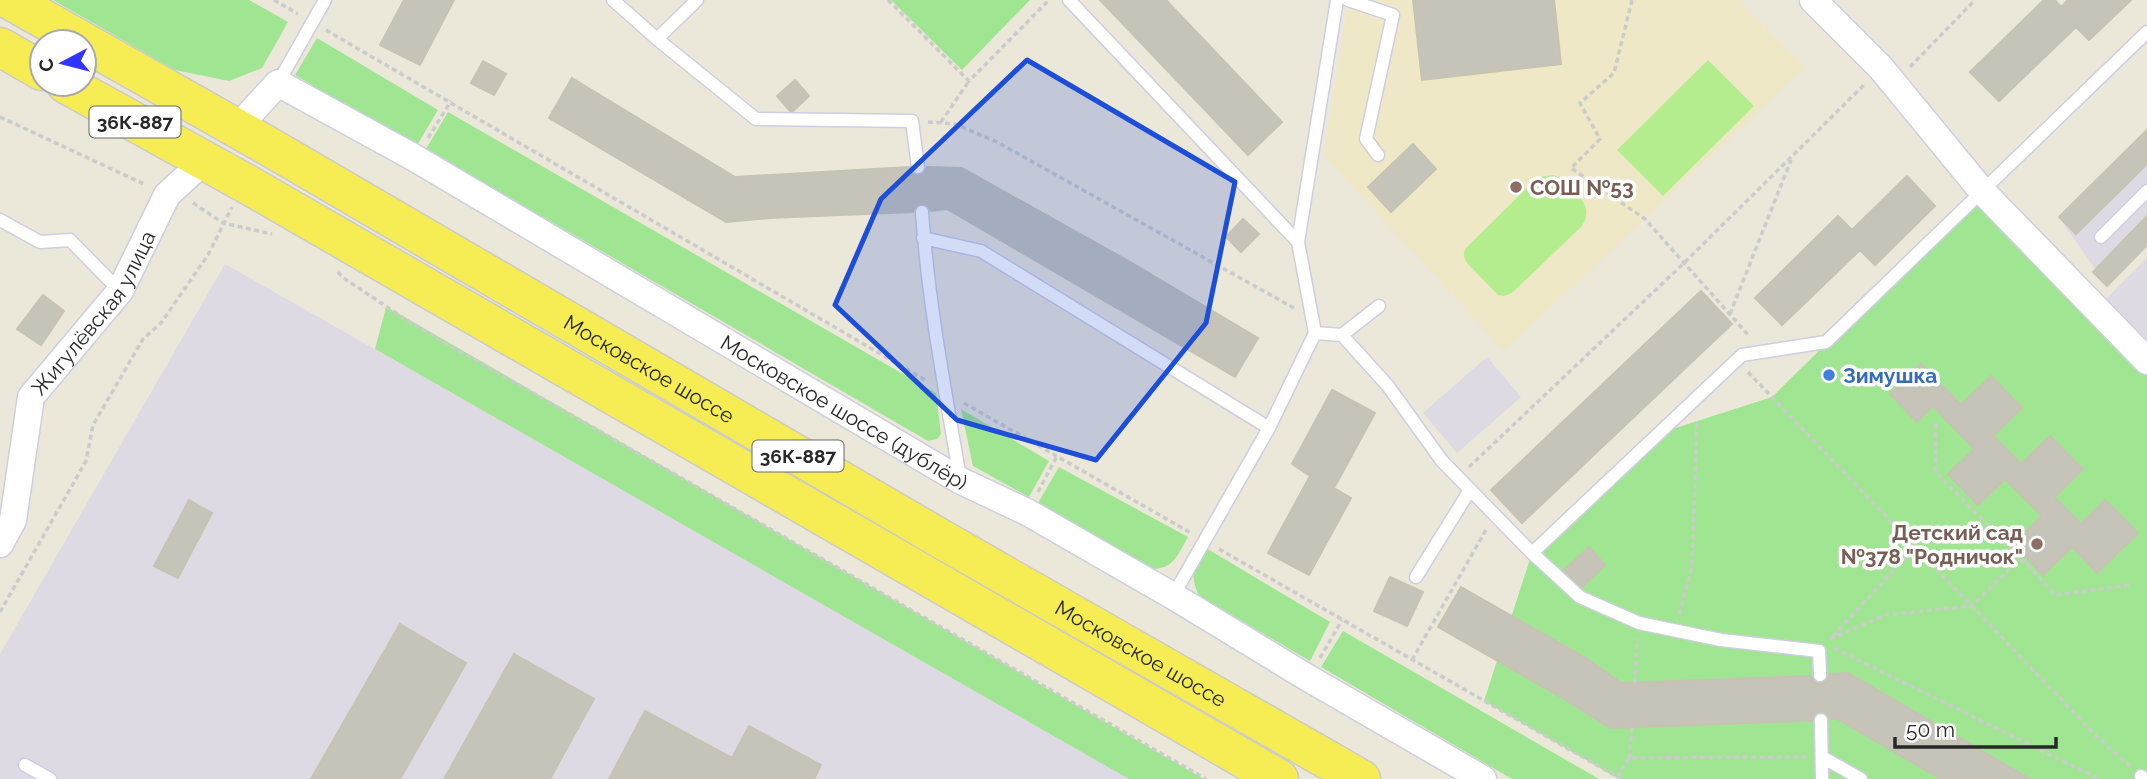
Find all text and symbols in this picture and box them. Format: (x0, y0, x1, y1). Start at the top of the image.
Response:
north arrow (28, 28, 98, 98)
text: С (34, 57, 58, 73)
road number: 36К-887 (90, 106, 180, 138)
place label: СОШ №53 (1530, 175, 1634, 200)
marker: СОШ №53 (1508, 179, 1524, 195)
street label: Жигулёвская улица (26, 226, 160, 400)
street label: Московское шоссе (560, 309, 739, 428)
street label: Московское шоссе (дублёр) (716, 329, 972, 495)
place label: Зимушка (1843, 363, 1937, 388)
marker: Зимушка (1821, 367, 1837, 383)
road number: 36К-887 (752, 440, 844, 471)
place label: Детский сад №378 "Родничок" (1841, 520, 2023, 569)
marker: Детский сад №378 "Родничок" (2029, 536, 2045, 552)
street label: Московское шоссе (1051, 594, 1231, 712)
scale bar (1895, 706, 2056, 750)
text: 50 m (1906, 717, 1955, 742)

